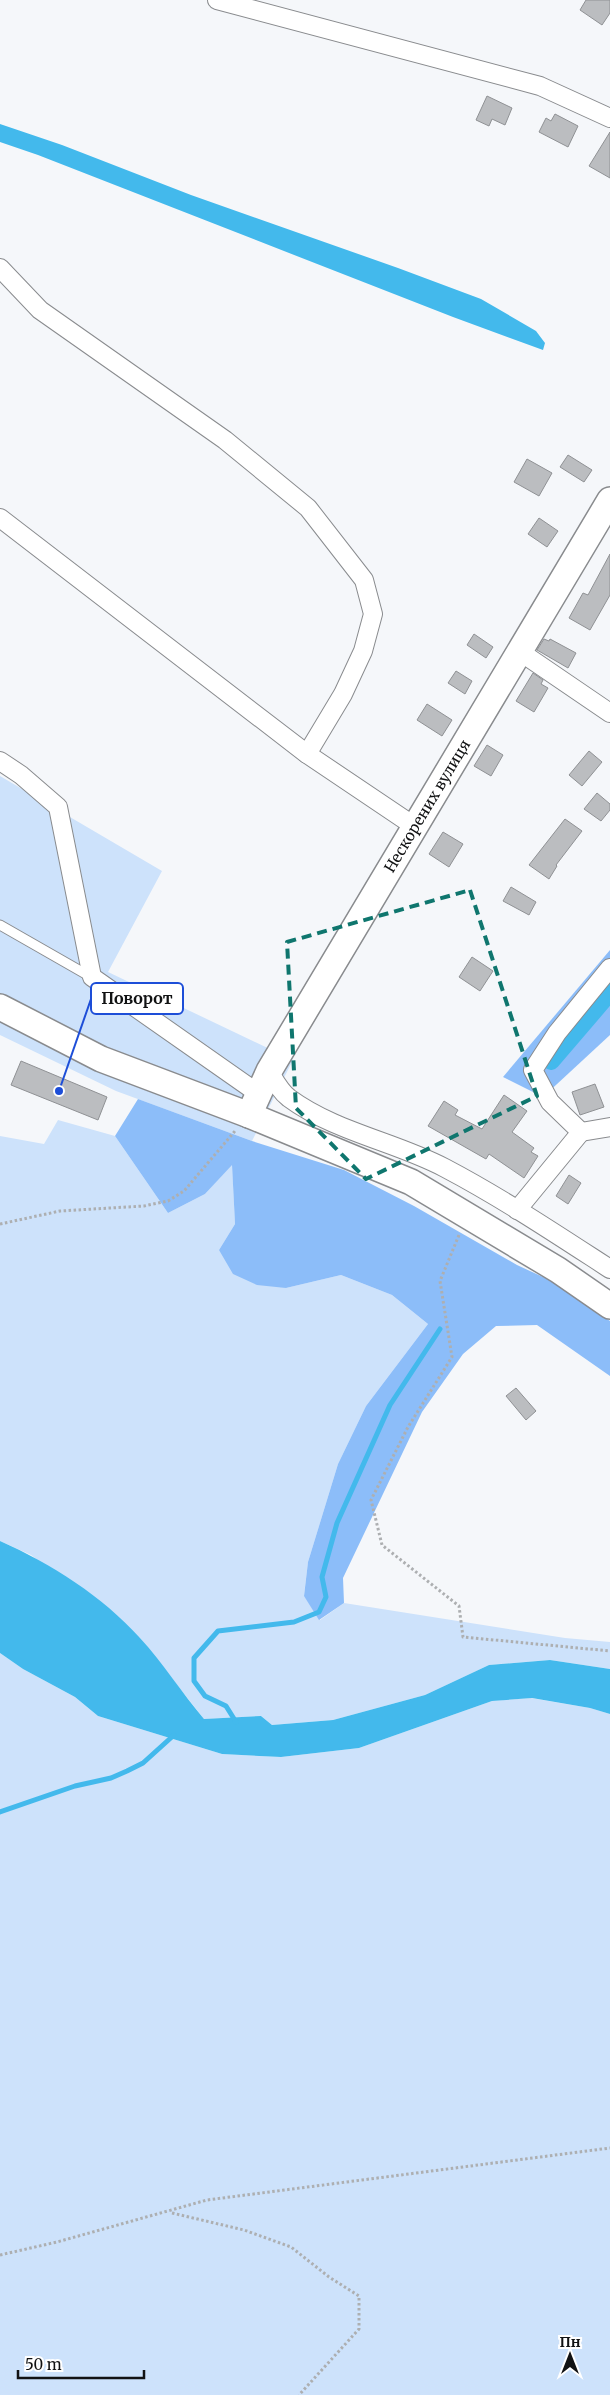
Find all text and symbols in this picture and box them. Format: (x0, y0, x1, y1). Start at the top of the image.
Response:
street label: Нескорених вулиця (380, 736, 474, 876)
callout: Поворот (91, 983, 183, 1014)
text: Поворот (101, 988, 173, 1008)
north arrow (545, 2330, 595, 2380)
text: Пн (559, 2333, 581, 2351)
scale bar (18, 2348, 144, 2380)
text: 50 m (25, 2355, 62, 2374)

